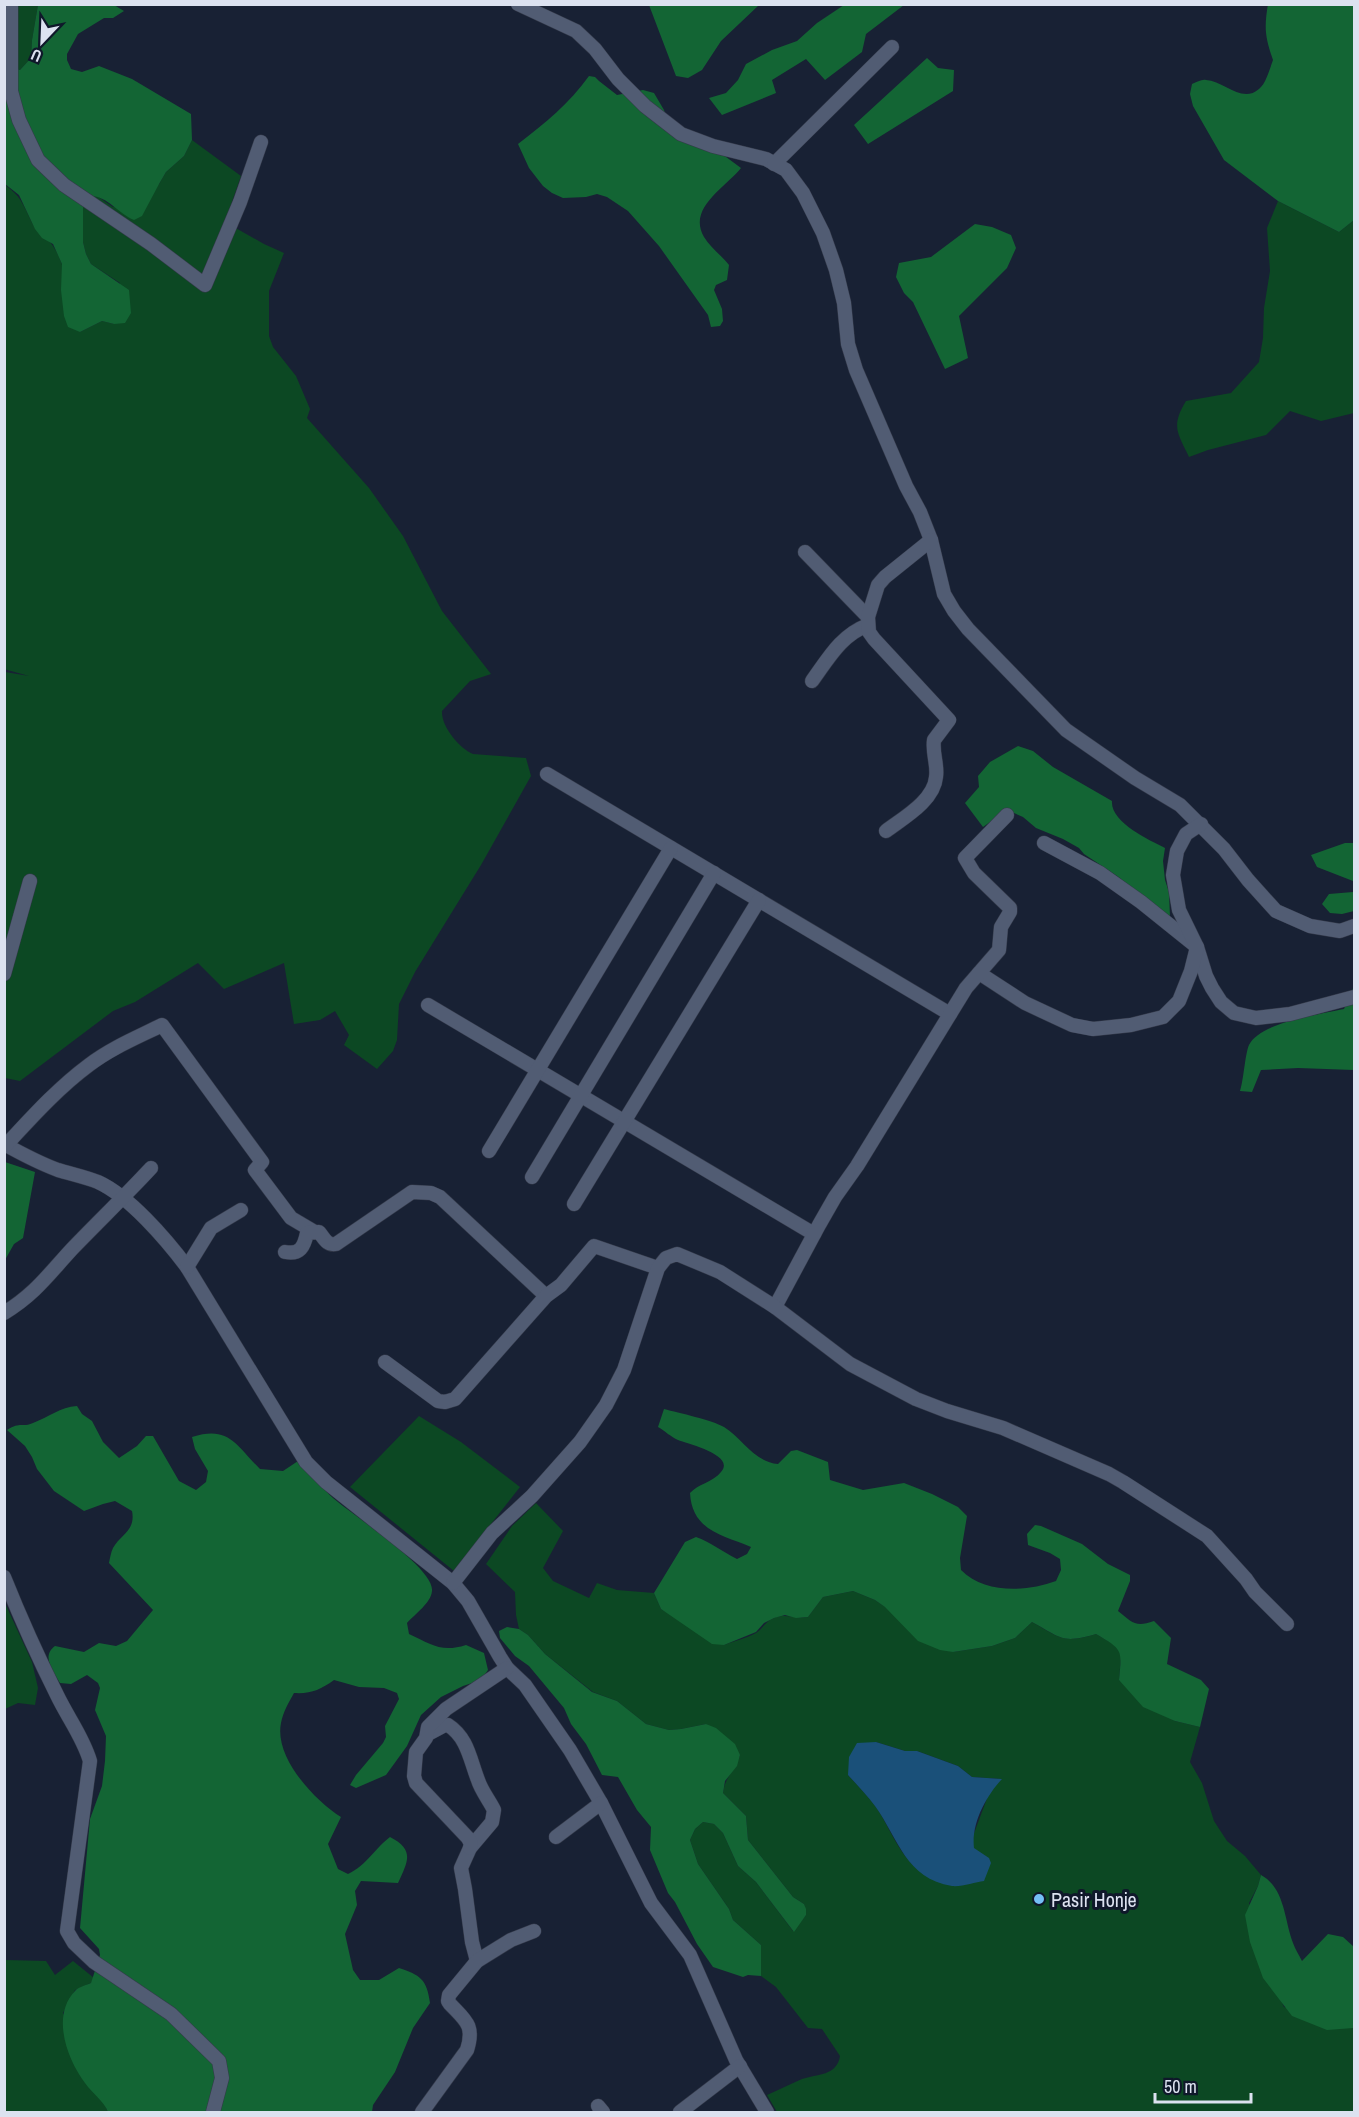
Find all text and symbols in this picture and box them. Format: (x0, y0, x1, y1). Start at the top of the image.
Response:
north arrow (12, 12, 72, 72)
text: U (27, 44, 45, 68)
place label: Pasir Honje (1051, 1886, 1137, 1913)
marker: Pasir Honje (1032, 1892, 1046, 1906)
scale bar (1155, 2066, 1251, 2104)
text: 50 m (1164, 2074, 1197, 2099)

